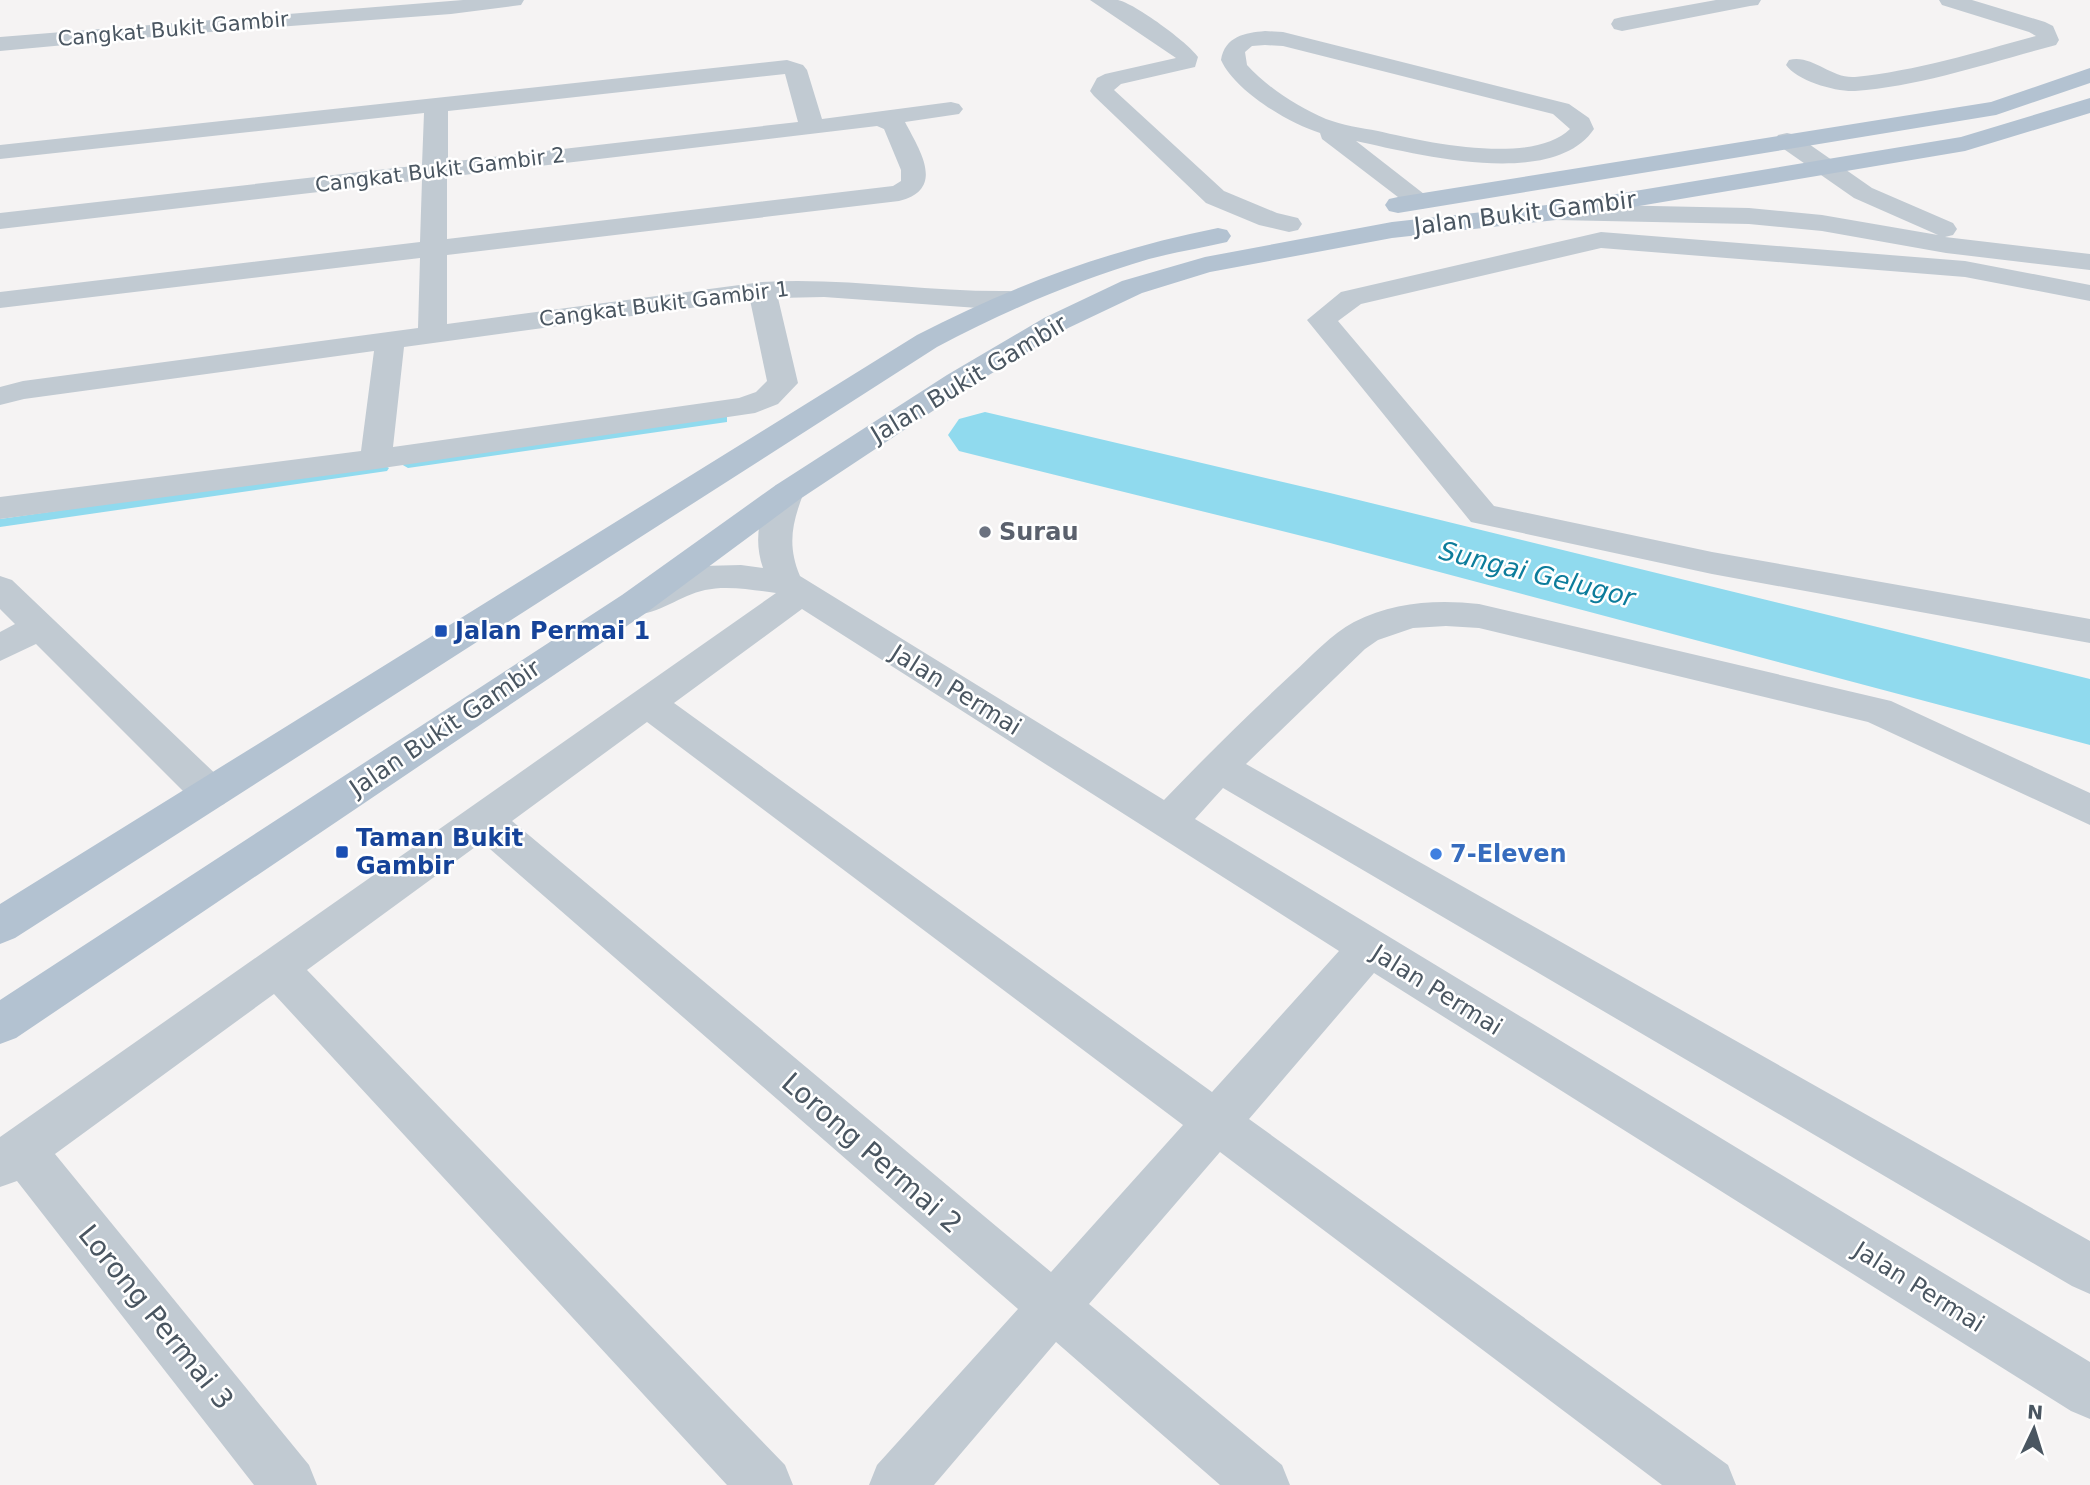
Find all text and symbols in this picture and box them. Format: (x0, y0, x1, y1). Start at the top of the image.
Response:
street label: Cangkat Bukit Gambir (57, 7, 290, 51)
street label: Cangkat Bukit Gambir 2 (314, 143, 566, 197)
street label: Jalan Bukit Gambir (1410, 185, 1638, 241)
street label: Cangkat Bukit Gambir 1 (538, 277, 790, 331)
street label: Jalan Bukit Gambir (864, 309, 1072, 450)
place label: Surau (999, 518, 1079, 546)
marker: Surau (977, 524, 993, 540)
water label: Sungai Gelugor (1436, 535, 1640, 613)
place label: Jalan Permai 1 (453, 617, 650, 645)
marker: Jalan Permai 1 (433, 623, 449, 639)
street label: Jalan Permai (884, 638, 1026, 741)
street label: Jalan Bukit Gambir (343, 654, 546, 803)
place label: Taman Bukit Gambir (356, 824, 523, 880)
place label: 7-Eleven (1450, 840, 1567, 868)
marker: Taman Bukit Gambir (334, 844, 350, 860)
marker: 7-Eleven (1428, 846, 1444, 862)
street label: Jalan Permai (1365, 938, 1507, 1041)
street label: Lorong Permai 2 (775, 1066, 969, 1240)
street label: Lorong Permai 3 (72, 1218, 240, 1416)
street label: Jalan Permai (1847, 1235, 1989, 1338)
north arrow (1999, 1394, 2069, 1464)
text: N (2026, 1401, 2044, 1424)

